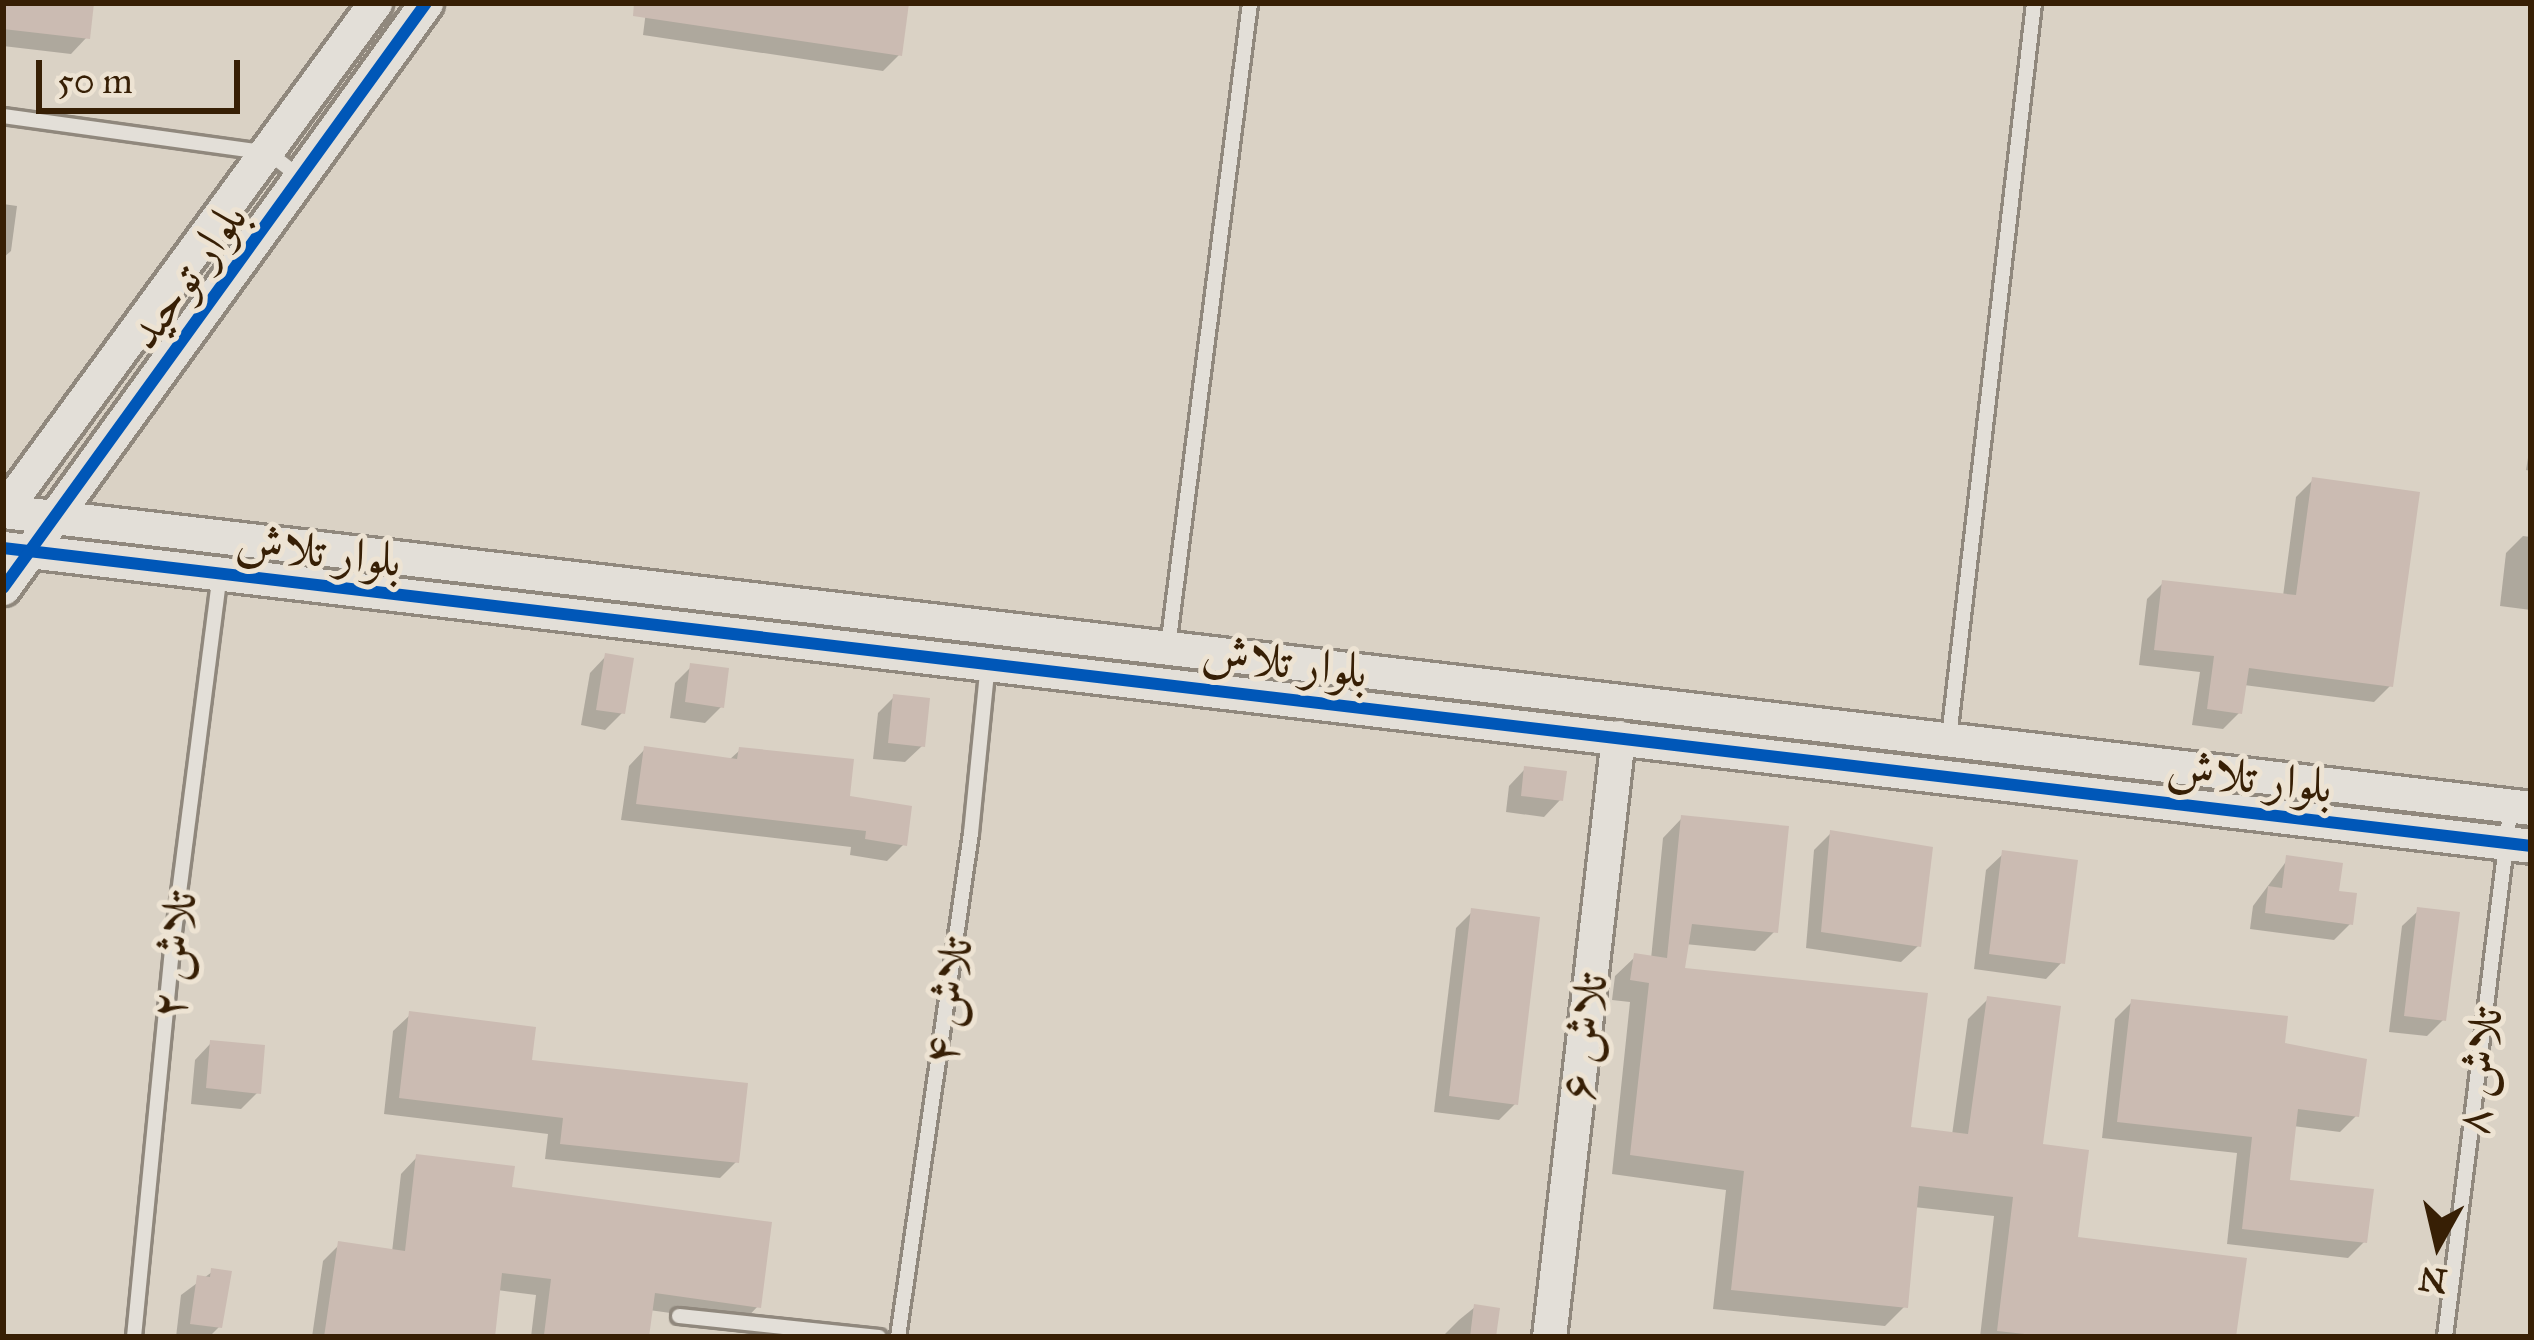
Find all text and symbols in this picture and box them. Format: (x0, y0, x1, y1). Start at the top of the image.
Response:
scale bar (42, 36, 246, 110)
text: 50 m (57, 59, 133, 103)
street label: بلوار توحید (113, 190, 259, 360)
street label: بلوار تلاش (233, 511, 405, 589)
street label: بلوار تلاش (1199, 622, 1371, 700)
street label: بلوار تلاش (2164, 737, 2336, 815)
street label: تلاش ۲ (138, 888, 208, 1022)
street label: تلاش ۴ (910, 933, 984, 1069)
street label: تلاش ۶ (1547, 970, 1619, 1104)
street label: تلاش ۸ (2442, 1004, 2514, 1138)
north arrow (2378, 1184, 2498, 1304)
text: N (2416, 1258, 2450, 1301)

